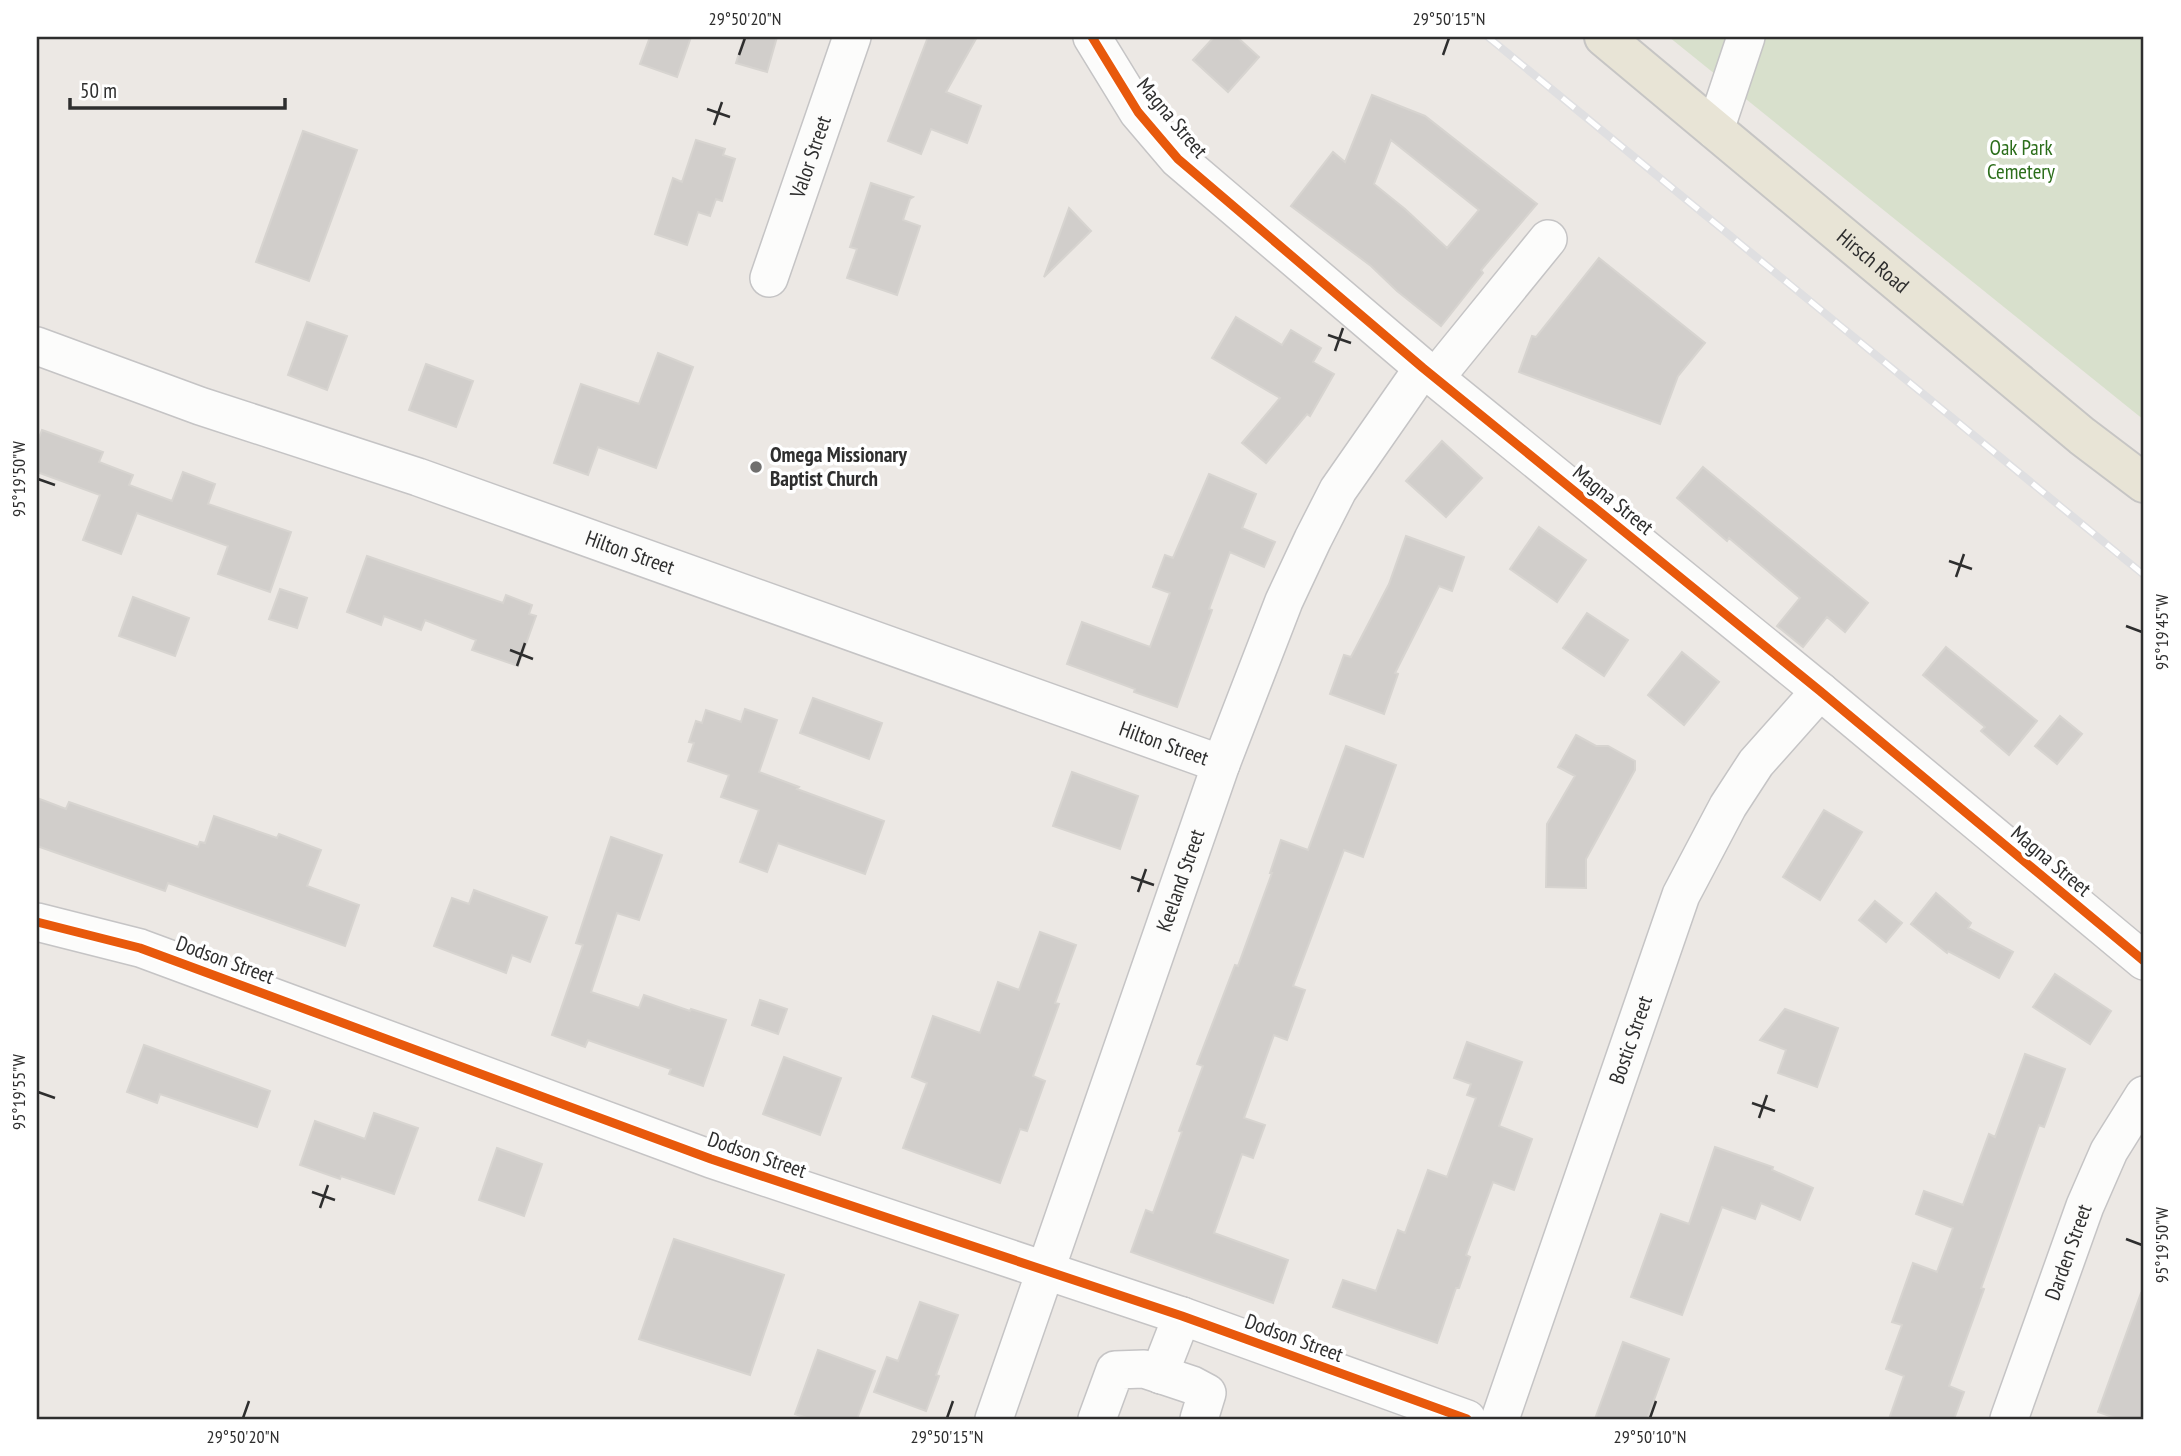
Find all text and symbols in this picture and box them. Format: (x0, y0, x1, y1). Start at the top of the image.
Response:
text: 29°50'20"N (709, 7, 781, 30)
text: 29°50'15"N (1413, 7, 1485, 30)
scale bar (70, 66, 285, 110)
street label: Magna Street (1131, 72, 1214, 163)
text: 50 m (80, 77, 117, 104)
street label: Valor Street (783, 112, 837, 202)
park label: Oak Park Cemetery (1987, 134, 2055, 185)
street label: Hirsch Road (1831, 223, 1915, 299)
text: 95°19'50"W (7, 441, 30, 517)
place label: Omega Missionary Baptist Church (770, 441, 907, 492)
marker: Omega Missionary Baptist Church (748, 459, 764, 475)
street label: Magna Street (1567, 459, 1659, 541)
street label: Hilton Street (582, 524, 678, 581)
text: 95°19'45"W (2150, 594, 2173, 670)
street label: Hilton Street (1116, 715, 1212, 771)
street label: Magna Street (2006, 819, 2097, 902)
street label: Keeland Street (1150, 825, 1210, 935)
street label: Dodson Street (172, 929, 278, 990)
street label: Bostic Street (1603, 992, 1658, 1087)
text: 95°19'55"W (7, 1054, 30, 1130)
street label: Dodson Street (704, 1125, 810, 1184)
street label: Darden Street (2038, 1200, 2098, 1304)
text: 95°19'50"W (2150, 1207, 2173, 1283)
street label: Dodson Street (1241, 1307, 1347, 1368)
text: 29°50'20"N (207, 1425, 279, 1448)
text: 29°50'15"N (911, 1425, 983, 1448)
text: 29°50'10"N (1614, 1425, 1686, 1448)

